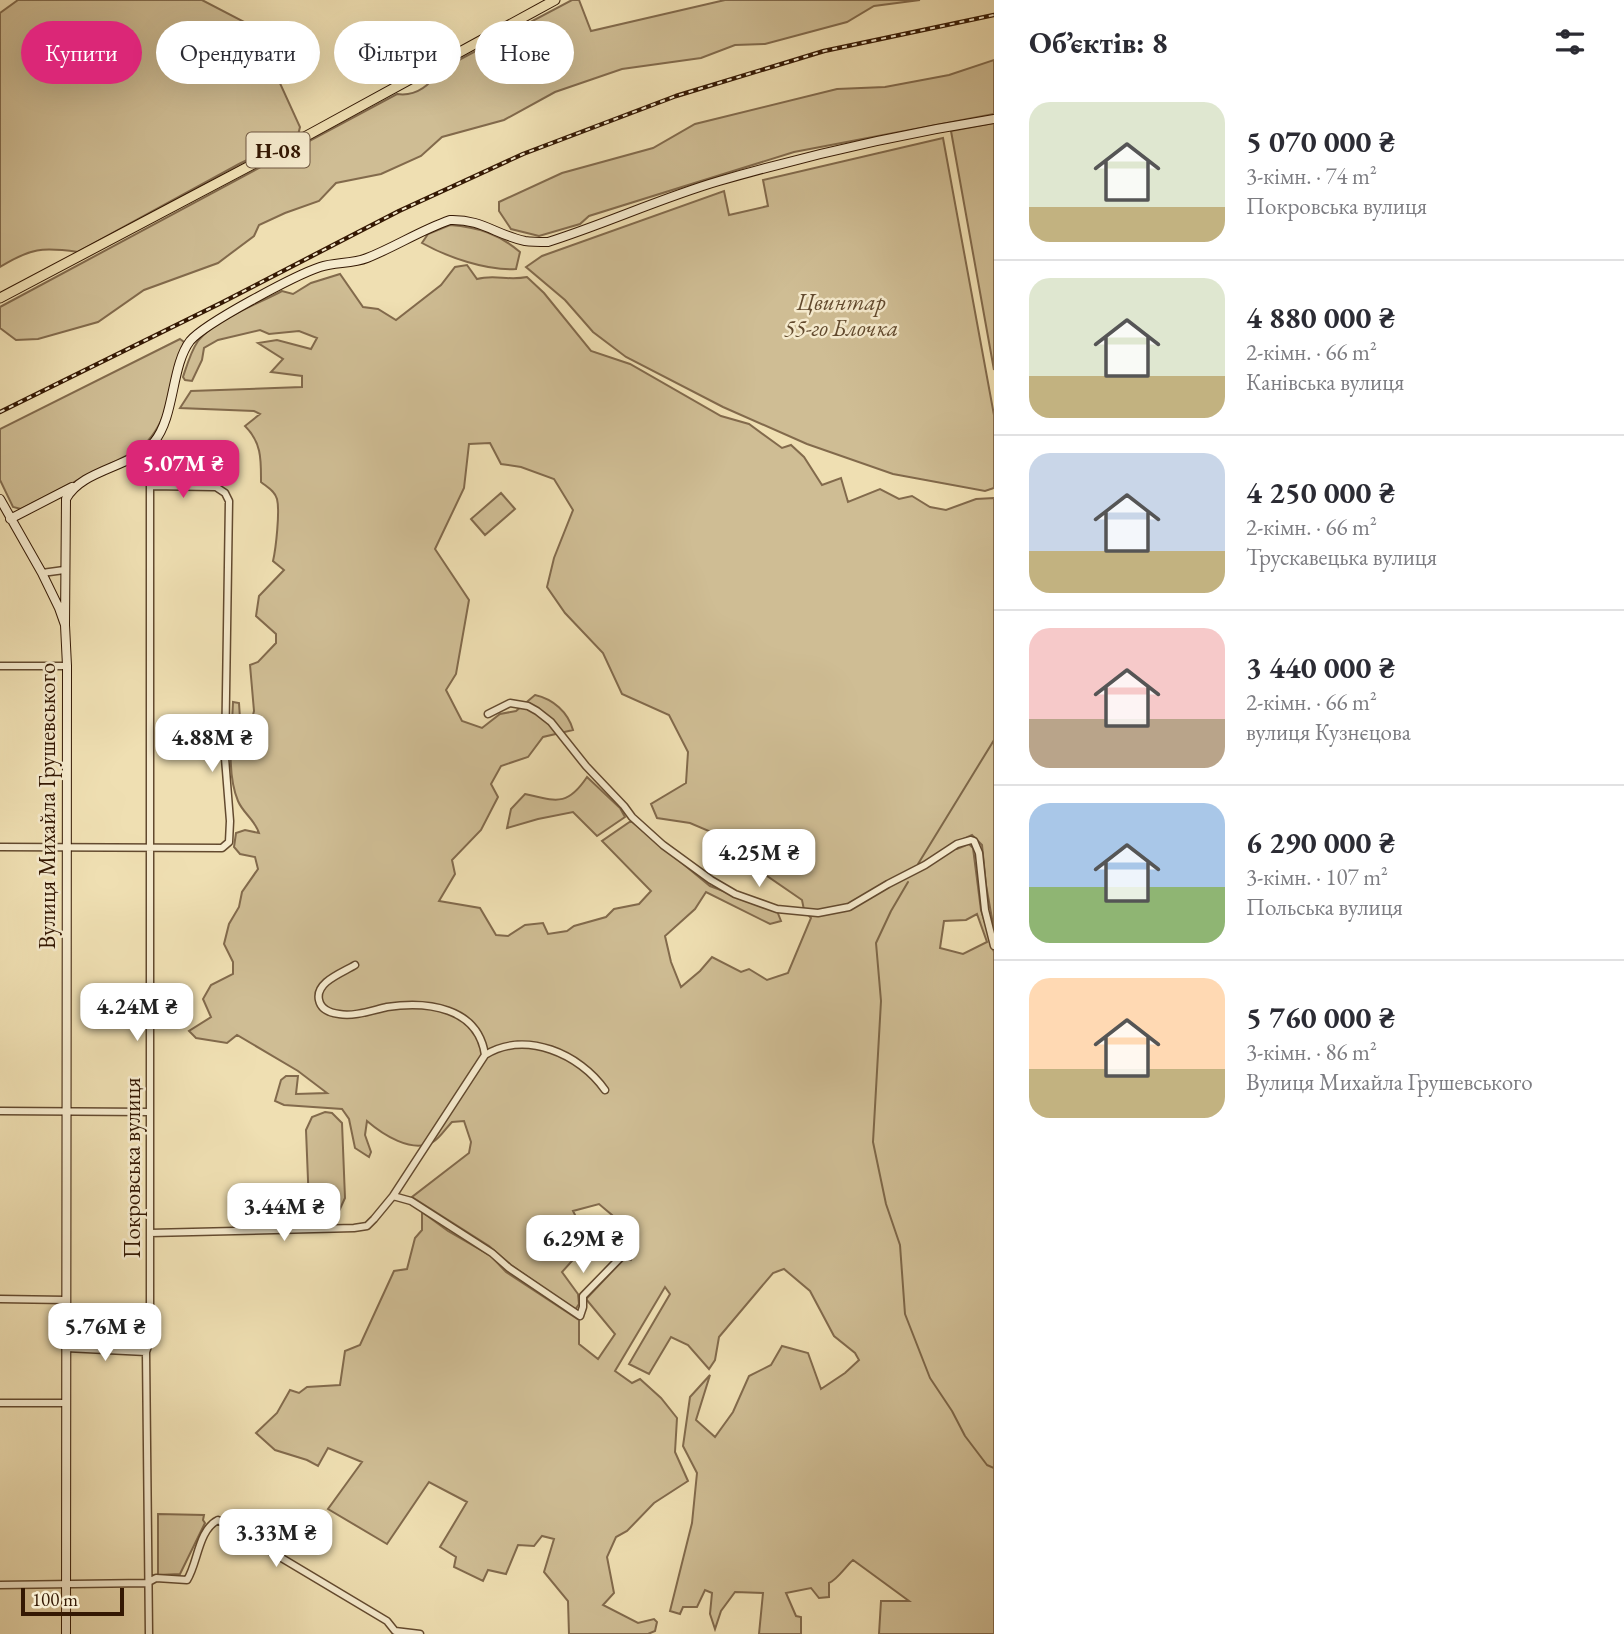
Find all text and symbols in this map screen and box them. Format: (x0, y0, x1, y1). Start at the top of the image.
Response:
chip: Купити (21, 21, 142, 84)
chip: Орендувати (156, 21, 320, 84)
chip: Фільтри (334, 21, 461, 84)
chip: Нове (475, 21, 574, 84)
text: Об’єктів: 8 (1029, 23, 1168, 62)
icon: filters (1551, 23, 1589, 61)
text: 5 070 000 ₴ (1246, 122, 1395, 161)
icon: home (1085, 130, 1169, 214)
road number: Н-08 (246, 132, 310, 168)
text: 3-кімн. · 74 m² (1246, 161, 1377, 191)
text: Покровська вулиця (1246, 191, 1427, 221)
park label: Цвинтар 55-го Блочка (784, 287, 898, 343)
text: 4 880 000 ₴ (1246, 298, 1395, 337)
icon: home (1085, 306, 1169, 390)
text: 2-кімн. · 66 m² (1246, 337, 1377, 367)
text: Канівська вулиця (1246, 367, 1404, 397)
pin: 5.07M ₴ (118, 440, 248, 500)
text: 5.07M ₴ (142, 448, 224, 478)
text: 4 250 000 ₴ (1246, 473, 1395, 512)
icon: home (1085, 481, 1169, 565)
text: 2-кімн. · 66 m² (1246, 512, 1377, 542)
text: Трускавецька вулиця (1246, 542, 1437, 572)
text: 3 440 000 ₴ (1246, 648, 1395, 687)
icon: home (1085, 656, 1169, 740)
street label: Вулиця Михайла Грушевського (32, 663, 62, 949)
text: 2-кімн. · 66 m² (1246, 687, 1377, 717)
pin: 4.88M ₴ (147, 714, 277, 774)
text: вулиця Кузнєцова (1246, 717, 1411, 747)
text: 4.88M ₴ (171, 722, 253, 752)
text: 6 290 000 ₴ (1246, 823, 1395, 862)
pin: 4.25M ₴ (694, 830, 824, 889)
icon: home (1085, 831, 1169, 915)
text: 4.25M ₴ (718, 837, 800, 867)
text: 3-кімн. · 107 m² (1246, 862, 1388, 892)
text: Польська вулиця (1246, 892, 1403, 922)
pin: 4.24M ₴ (72, 984, 202, 1043)
text: 4.24M ₴ (96, 991, 178, 1021)
text: 5 760 000 ₴ (1246, 998, 1395, 1037)
icon: home (1085, 1006, 1169, 1090)
text: 3-кімн. · 86 m² (1246, 1037, 1377, 1067)
text: Вулиця Михайла Грушевського (1246, 1067, 1533, 1097)
street label: Покровська вулиця (117, 1077, 147, 1259)
pin: 3.44M ₴ (219, 1184, 349, 1243)
text: 3.44M ₴ (243, 1191, 325, 1221)
pin: 6.29M ₴ (518, 1216, 648, 1275)
text: 6.29M ₴ (542, 1223, 624, 1253)
pin: 5.76M ₴ (40, 1304, 170, 1363)
text: 5.76M ₴ (64, 1311, 146, 1341)
pin: 3.33M ₴ (211, 1510, 341, 1569)
text: 3.33M ₴ (235, 1517, 317, 1547)
scale bar (21, 1585, 124, 1617)
text: 100 m (32, 1587, 78, 1612)

